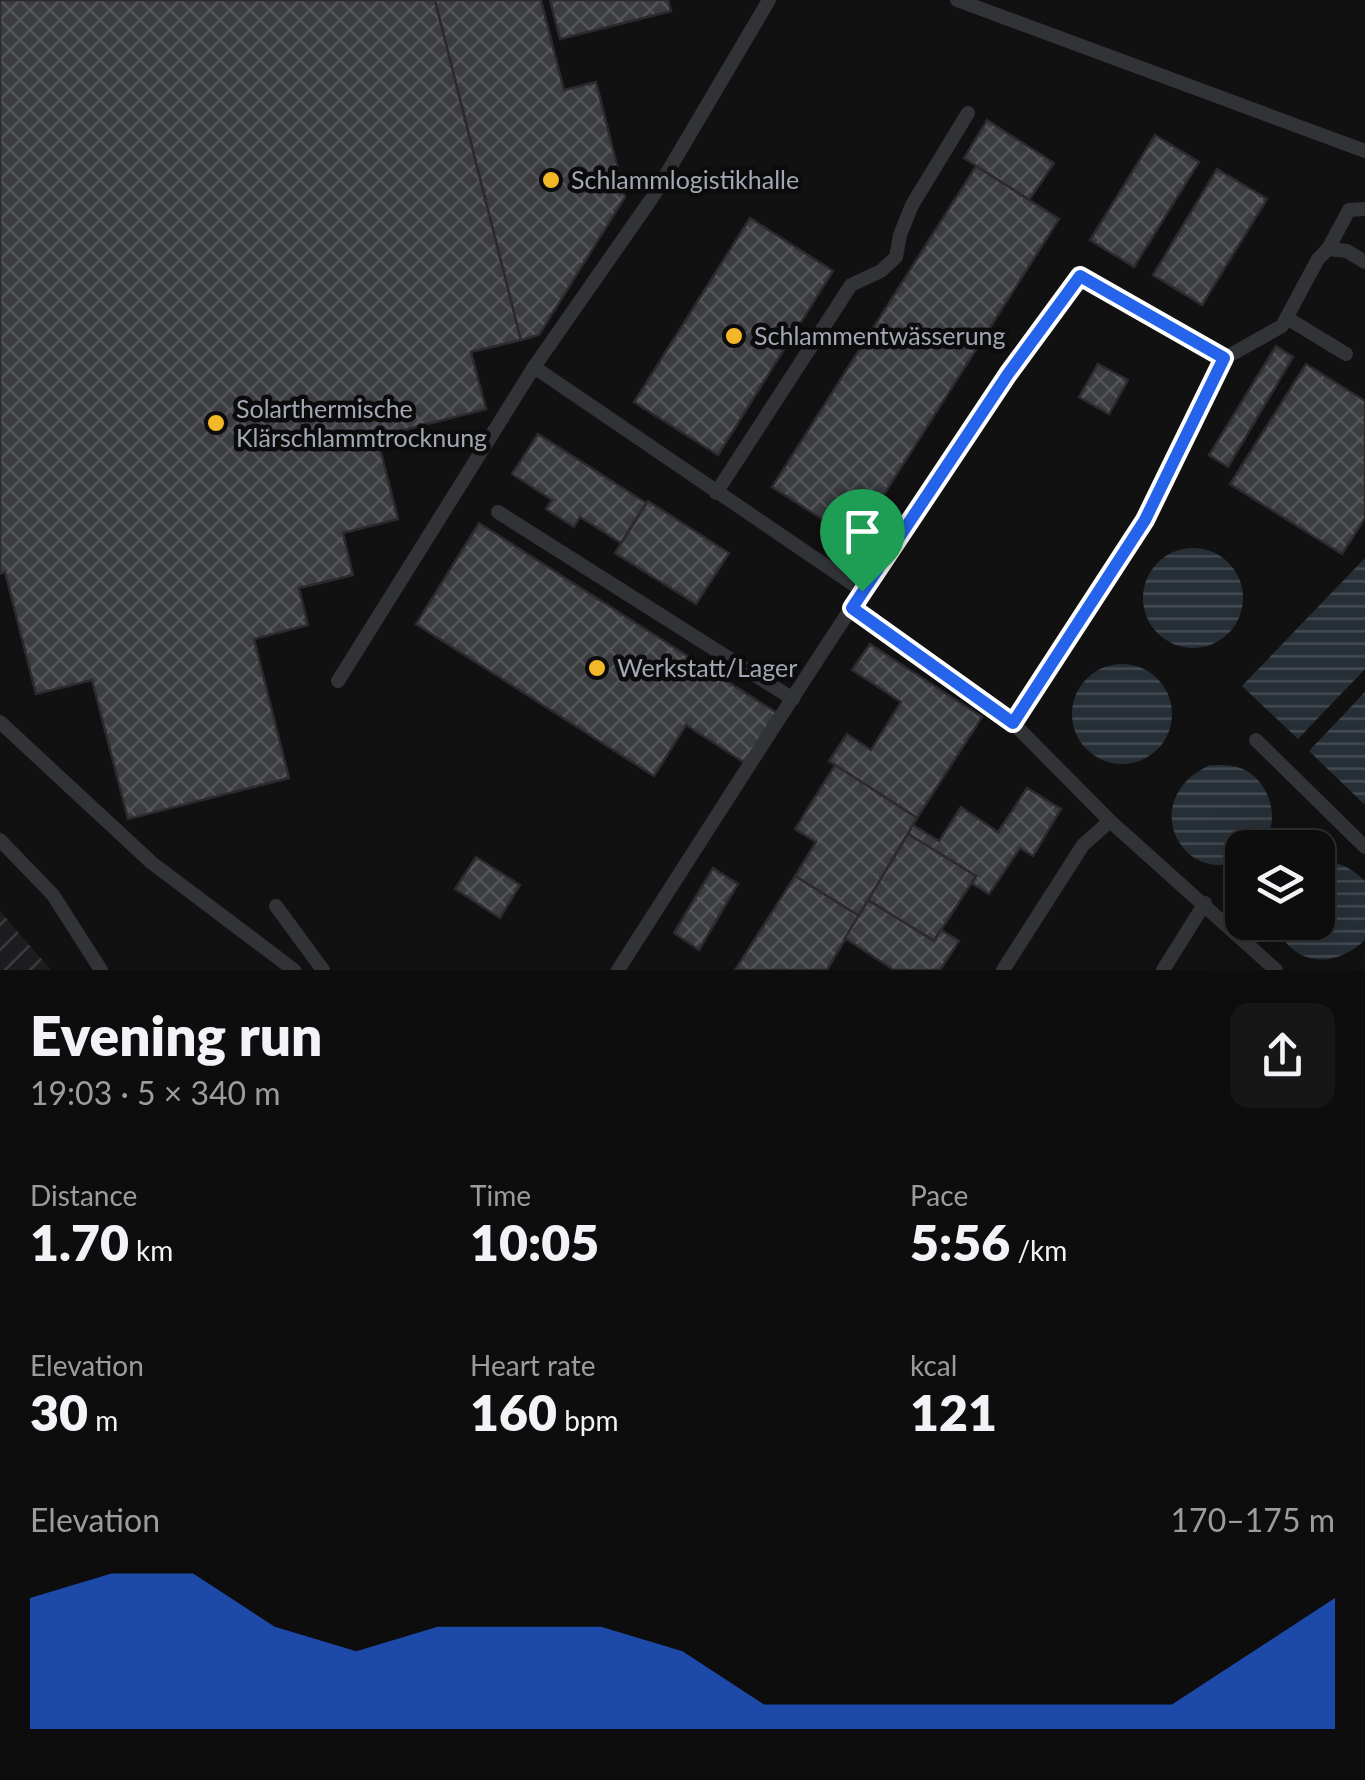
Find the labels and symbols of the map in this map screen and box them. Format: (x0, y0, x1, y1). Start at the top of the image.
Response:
place label: Schlammlogistikhalle (571, 164, 799, 194)
marker: Schlammlogistikhalle (540, 169, 562, 191)
place label: Schlammentwässerung (754, 320, 1006, 350)
marker: Schlammentwässerung (723, 325, 745, 347)
place label: Solarthermische Klärschlammtrocknung (236, 393, 487, 452)
marker: Solarthermische Klärschlammtrocknung (205, 412, 227, 434)
pin (820, 489, 905, 592)
place label: Werkstatt/Lager (617, 652, 797, 682)
marker: Werkstatt/Lager (586, 657, 608, 679)

